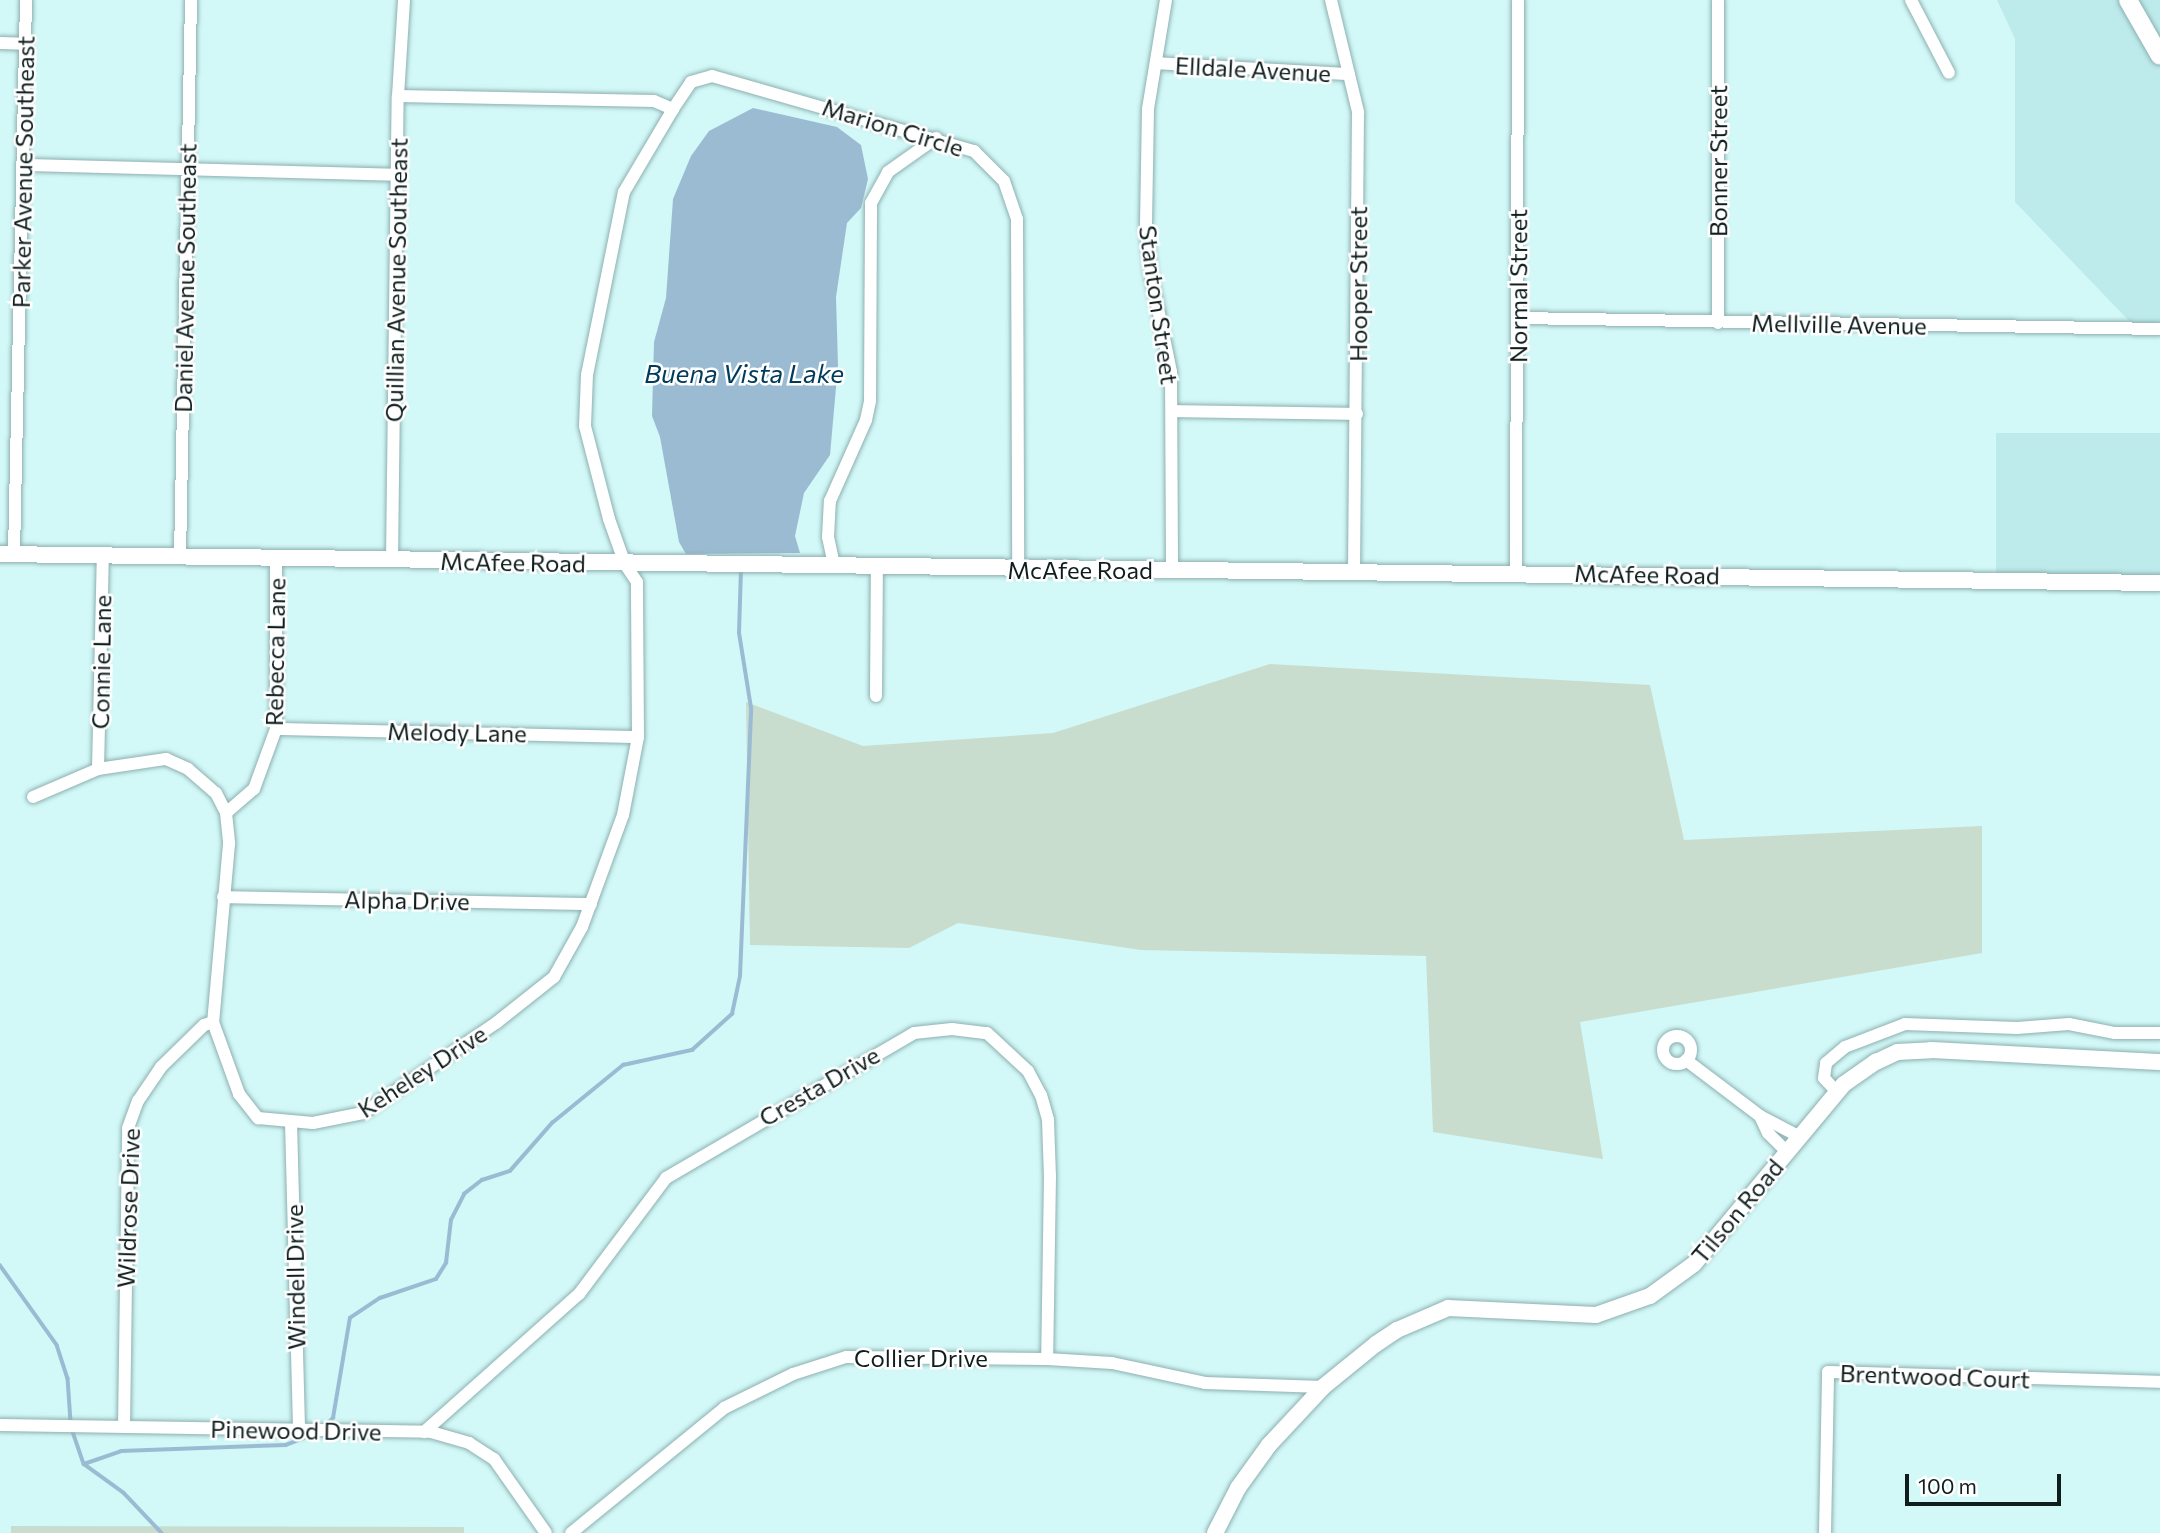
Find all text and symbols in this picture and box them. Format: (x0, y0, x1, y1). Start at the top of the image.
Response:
street label: Parker Avenue Southeast (6, 36, 40, 308)
street label: Elldale Avenue (1174, 51, 1332, 87)
street label: Bonner Street (1704, 85, 1732, 237)
street label: Marion Circle (819, 92, 967, 162)
street label: Quillian Avenue Southeast (379, 138, 413, 422)
street label: Daniel Avenue Southeast (168, 143, 202, 413)
street label: Hooper Street (1344, 206, 1372, 362)
street label: Normal Street (1504, 209, 1532, 363)
street label: Stanton Street (1134, 224, 1184, 386)
street label: Mellville Avenue (1751, 308, 1927, 340)
water label: Buena Vista Lake (644, 357, 844, 389)
street label: McAfee Road (440, 546, 586, 578)
street label: McAfee Road (1007, 556, 1153, 584)
street label: McAfee Road (1574, 558, 1720, 590)
street label: Rebecca Lane (259, 578, 291, 726)
street label: Connie Lane (85, 595, 117, 729)
street label: Melody Lane (387, 716, 527, 748)
street label: Alpha Drive (344, 885, 470, 915)
street label: Keheley Drive (352, 1019, 492, 1123)
street label: Cresta Drive (754, 1040, 884, 1132)
street label: Wildrose Drive (111, 1128, 145, 1288)
street label: Tilson Road (1685, 1153, 1789, 1269)
street label: Windell Drive (279, 1204, 311, 1350)
street label: Collier Drive (854, 1344, 988, 1372)
street label: Brentwood Court (1839, 1358, 2031, 1394)
street label: Pinewood Drive (210, 1414, 382, 1446)
scale bar (1908, 1460, 2064, 1504)
text: 100 m (1918, 1473, 1977, 1498)

